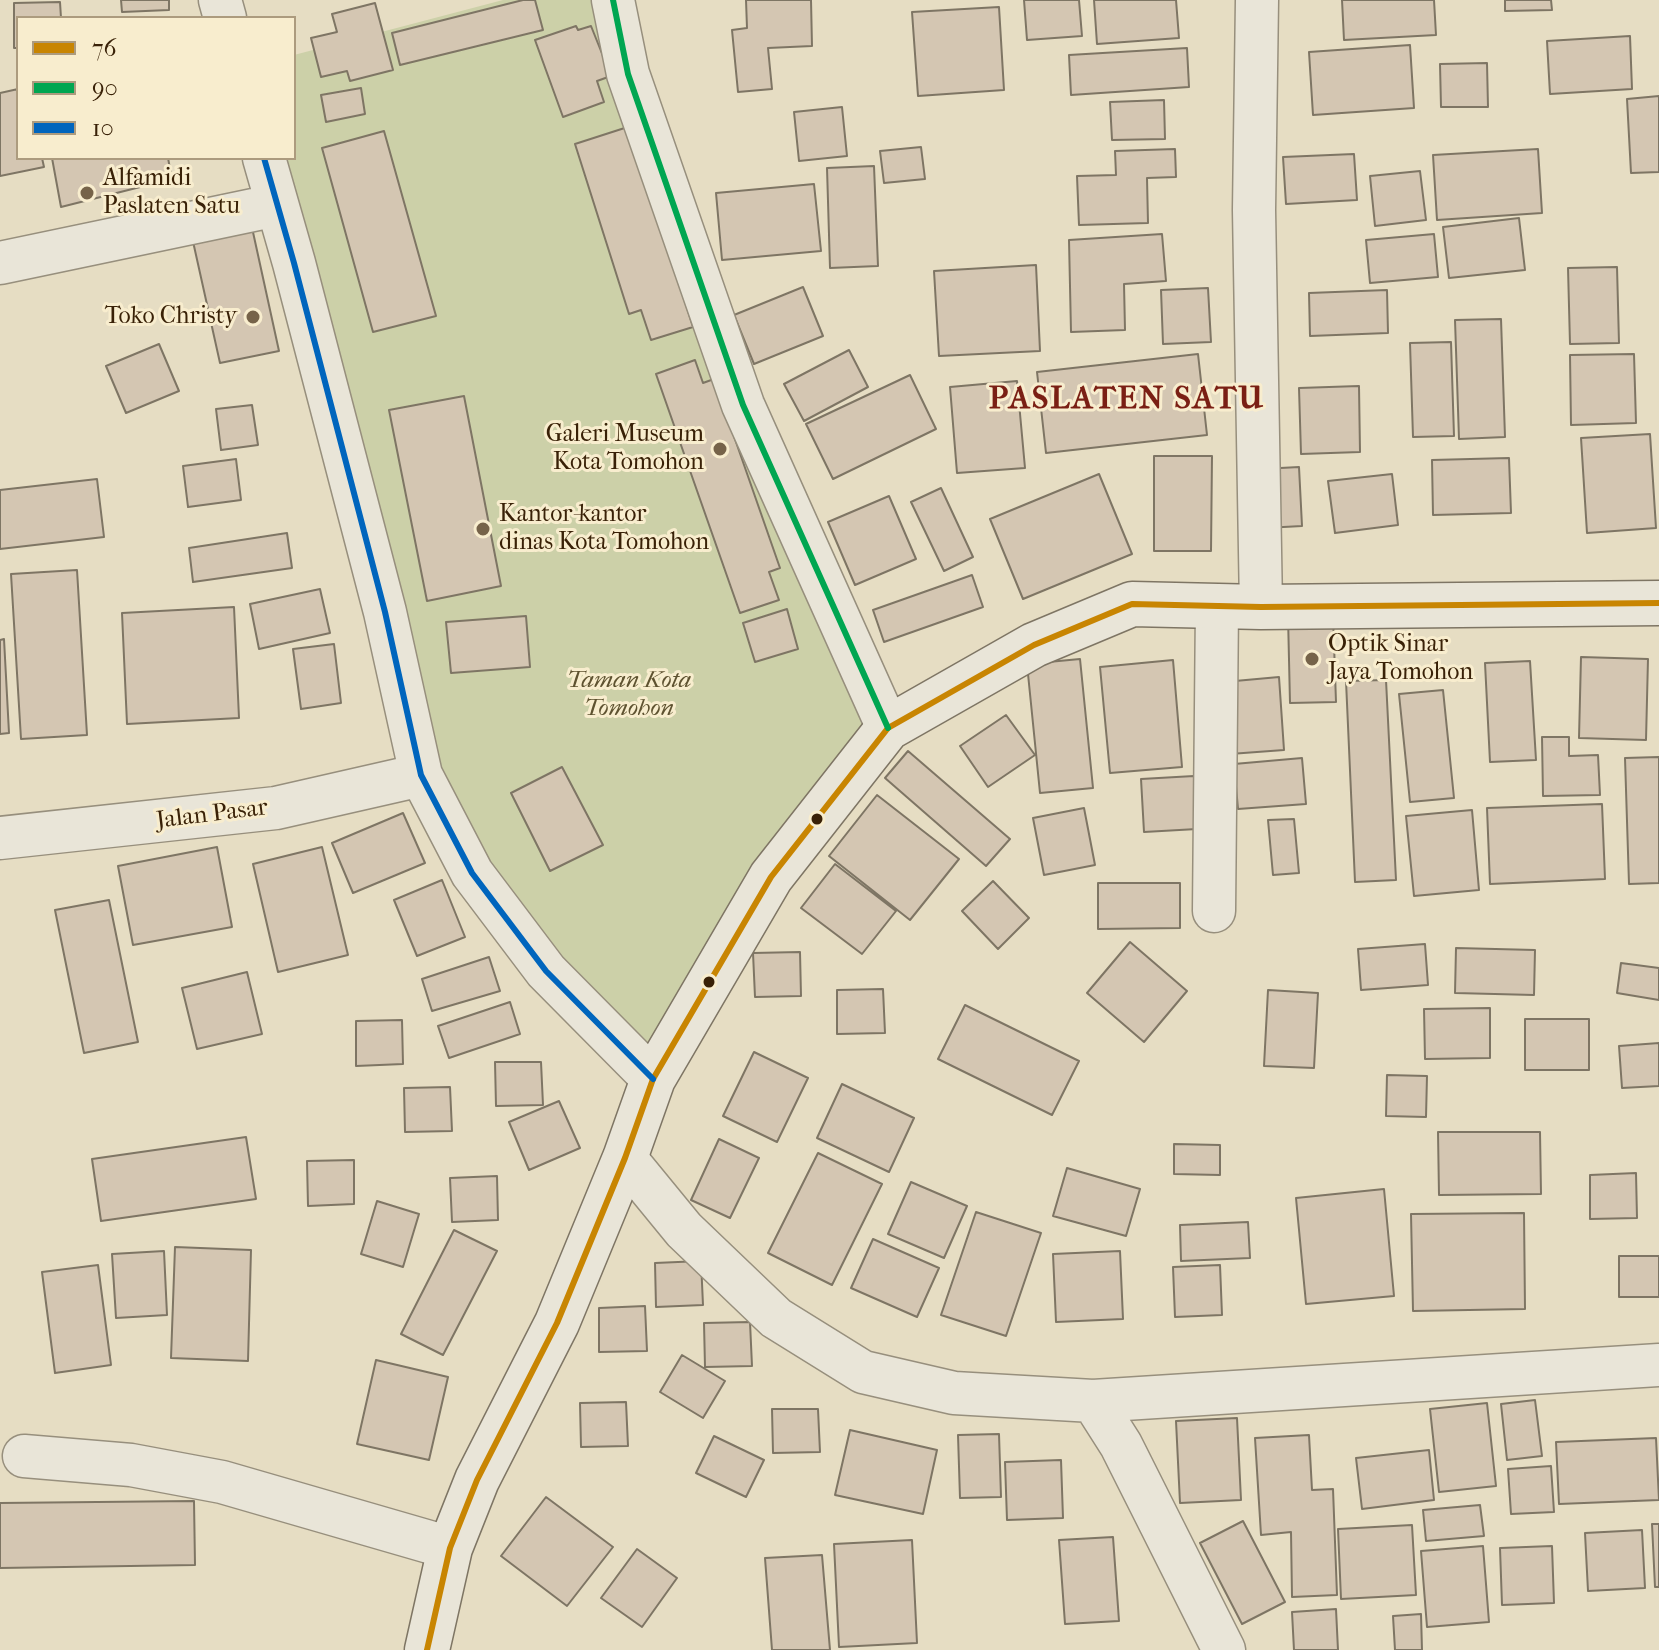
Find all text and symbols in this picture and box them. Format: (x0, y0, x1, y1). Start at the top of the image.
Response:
legend (16, 16, 296, 160)
text: 76 (92, 34, 117, 62)
text: 90 (92, 74, 118, 102)
text: 10 (92, 114, 114, 142)
place label: Alfamidi Paslaten Satu (103, 165, 240, 221)
marker: Alfamidi Paslaten Satu (78, 184, 96, 202)
place label: Toko Christy (105, 303, 237, 331)
marker: Toko Christy (244, 308, 262, 326)
district label: PASLATEN SATU (989, 381, 1265, 419)
place label: Galeri Museum Kota Tomohon (546, 421, 704, 477)
marker: Galeri Museum Kota Tomohon (711, 440, 729, 458)
place label: Kantor-kantor dinas Kota Tomohon (499, 501, 709, 557)
marker: Kantor-kantor dinas Kota Tomohon (474, 520, 492, 538)
place label: Optik Sinar Jaya Tomohon (1328, 631, 1473, 687)
marker: Optik Sinar Jaya Tomohon (1303, 650, 1321, 668)
park label: Taman Kota Tomohon (567, 667, 691, 723)
street label: Jalan Pasar (155, 794, 269, 836)
unlabelled marker (809, 811, 825, 827)
unlabelled marker (701, 974, 717, 990)

